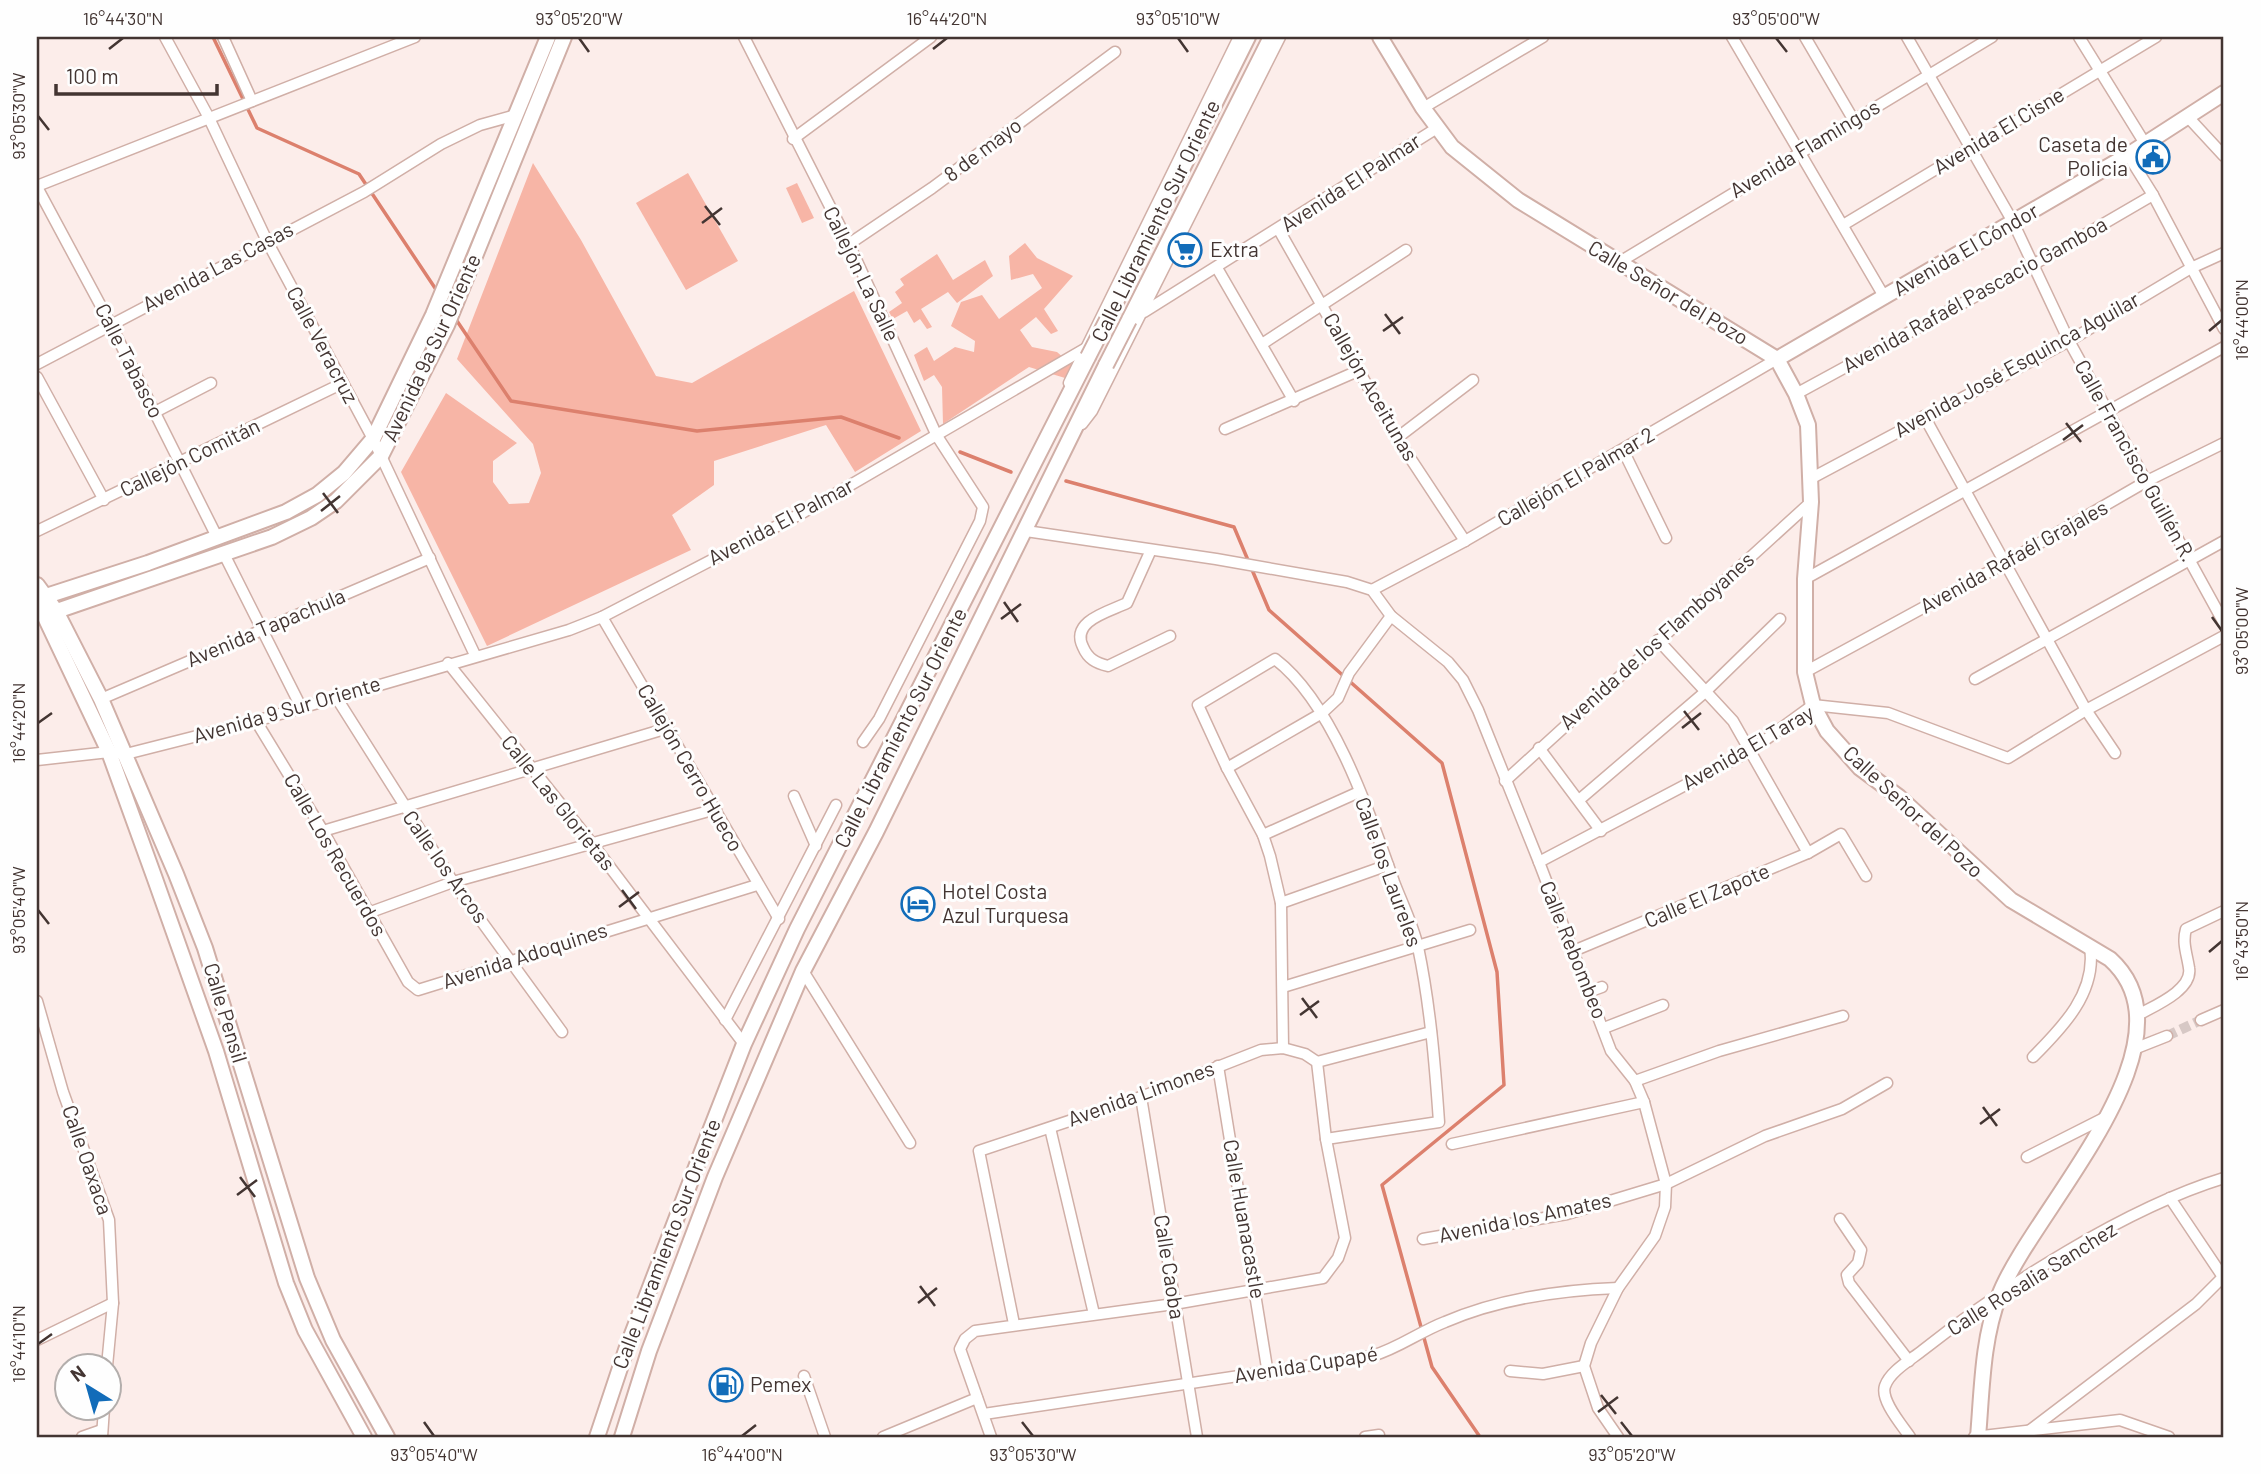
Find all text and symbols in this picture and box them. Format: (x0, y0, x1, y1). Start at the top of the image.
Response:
text: 16°44'30"N (83, 7, 163, 29)
text: 93°05'20"W (535, 7, 623, 29)
text: 16°44'20"N (906, 7, 988, 29)
text: 93°05'10"W (1136, 7, 1220, 29)
text: 93°05'00"W (1732, 7, 1820, 29)
scale bar (56, 52, 217, 96)
text: 100 m (66, 63, 119, 88)
text: 93°05'30"W (7, 72, 29, 160)
street label: Avenida El Cisne (1928, 81, 2068, 179)
street label: Avenida Flamingos (1725, 93, 1884, 202)
street label: Calle Libramiento Sur Oriente (1085, 95, 1224, 345)
street label: 8 de mayo (938, 112, 1026, 186)
street label: Avenida El Palmar (1276, 127, 1425, 236)
place label: Caseta de Policia (2038, 131, 2128, 180)
public building icon: Caseta de Policia (2134, 138, 2172, 176)
street label: Avenida El Cóndor (1888, 197, 2043, 300)
street label: Callejón La Salle (819, 202, 906, 345)
street label: Avenida Rafaél Pascacio Gamboa (1838, 210, 2111, 377)
street label: Avenida Las Casas (138, 215, 297, 316)
supermarket icon: Extra (1166, 231, 1204, 269)
street label: Calle Señor del Pozo (1584, 234, 1753, 349)
place label: Extra (1210, 236, 1259, 261)
street label: Avenida 9a Sur Oriente (376, 249, 485, 445)
text: 16°44'00"N (2230, 279, 2252, 361)
street label: Calle Veracruz (282, 282, 365, 407)
street label: Avenida José Esquinca Aguilar (1889, 286, 2144, 442)
street label: Calle Tabasco (91, 299, 170, 422)
street label: Callejón Aceitunas (1319, 308, 1424, 465)
street label: Calle Francisco Guillén R. (2070, 355, 2202, 566)
street label: Callejón Comitán (115, 412, 263, 501)
street label: Callejón El Palmar 2 (1492, 421, 1658, 531)
street label: Avenida El Palmar (703, 472, 858, 570)
street label: Avenida Rafaél Grajales (1915, 494, 2111, 618)
street label: Avenida de los Flamboyanes (1554, 546, 1758, 734)
street label: Avenida Tapachula (182, 582, 348, 671)
text: 93°05'00"W (2230, 587, 2252, 675)
street label: Calle Libramiento Sur Oriente (828, 603, 971, 852)
street label: Avenida 9 Sur Oriente (190, 670, 383, 747)
street label: Callejón Cerro Hueco (633, 679, 749, 855)
text: 16°44'20"N (7, 682, 29, 764)
street label: Avenida El Taray (1677, 699, 1818, 795)
street label: Calle Las Glorietas (497, 729, 621, 875)
street label: Calle Señor del Pozo (1839, 740, 1989, 882)
street label: Calle Los Recuerdos (279, 768, 393, 940)
street label: Calle los Laureles (1351, 793, 1428, 950)
street label: Calle los Arcos (398, 805, 494, 927)
street label: Calle El Zapote (1640, 857, 1773, 932)
text: 93°05'40"W (7, 866, 29, 954)
street label: Calle Rebombeo (1535, 877, 1613, 1022)
place label: Hotel Costa Azul Turquesa (942, 878, 1069, 927)
hotel icon: Hotel Costa Azul Turquesa (899, 885, 937, 923)
text: 16°43'50"N (2230, 901, 2252, 981)
street label: Avenida Adoquines (439, 916, 610, 993)
street label: Calle Pensil (199, 960, 253, 1066)
street label: Avenida Limones (1064, 1054, 1217, 1131)
street label: Calle Oaxaca (58, 1101, 119, 1218)
street label: Calle Libramiento Sur Oriente (606, 1115, 725, 1372)
street label: Calle Huanacastle (1219, 1137, 1272, 1300)
street label: Avenida los Amates (1436, 1186, 1613, 1247)
street label: Calle Caoba (1150, 1213, 1191, 1321)
street label: Calle Rosalia Sanchez (1942, 1215, 2121, 1340)
text: 16°44'10"N (7, 1305, 29, 1383)
street label: Avenida Cupapé (1232, 1340, 1379, 1387)
north arrow (52, 1352, 122, 1422)
text: N (65, 1360, 89, 1386)
fuel station icon: Pemex (707, 1366, 745, 1404)
place label: Pemex (750, 1371, 811, 1396)
text: 93°05'40"W (390, 1443, 478, 1465)
text: 16°44'00"N (701, 1443, 783, 1465)
text: 93°05'30"W (989, 1443, 1077, 1465)
text: 93°05'20"W (1588, 1443, 1676, 1465)

